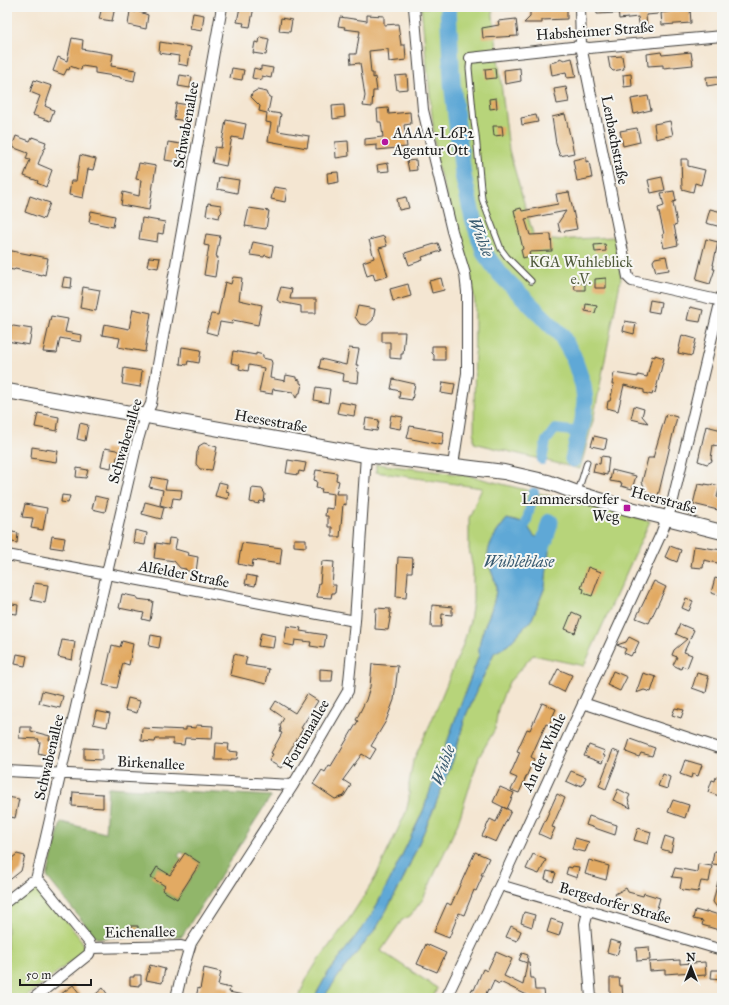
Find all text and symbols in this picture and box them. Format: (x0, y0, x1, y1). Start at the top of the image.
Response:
street label: Habsheimer Straße (535, 18, 655, 44)
street label: Schwabenallee (170, 80, 202, 170)
street label: Lenbachstraße (598, 94, 632, 186)
place label: AAAA-L6P2 Agentur Ott (392, 124, 475, 159)
marker: AAAA-L6P2 Agentur Ott (380, 137, 390, 147)
water label: Wuhle (464, 214, 498, 261)
park label: KGA Wuhleblick e.V. (529, 253, 633, 288)
street label: Schwabenallee (104, 396, 146, 486)
street label: Heesestraße (233, 406, 309, 436)
street label: Heerstraße (629, 483, 699, 517)
place label: Lammersdorfer Weg (522, 490, 620, 525)
marker: Lammersdorfer Weg (622, 503, 632, 513)
water label: Wuhleblase (484, 552, 555, 571)
street label: Alfelder Straße (136, 556, 231, 592)
street label: Fortunaallee (279, 696, 333, 772)
street label: An der Wuhle (518, 710, 570, 795)
street label: Schwabenallee (30, 712, 68, 802)
water label: Wuhle (427, 741, 459, 788)
street label: Birkenallee (117, 752, 185, 774)
street label: Bergedorfer Straße (557, 878, 673, 928)
street label: Eichenallee (105, 922, 175, 942)
north arrow (671, 947, 711, 987)
text: N (686, 951, 696, 964)
scale bar (20, 961, 91, 987)
text: 50 m (26, 968, 51, 982)

